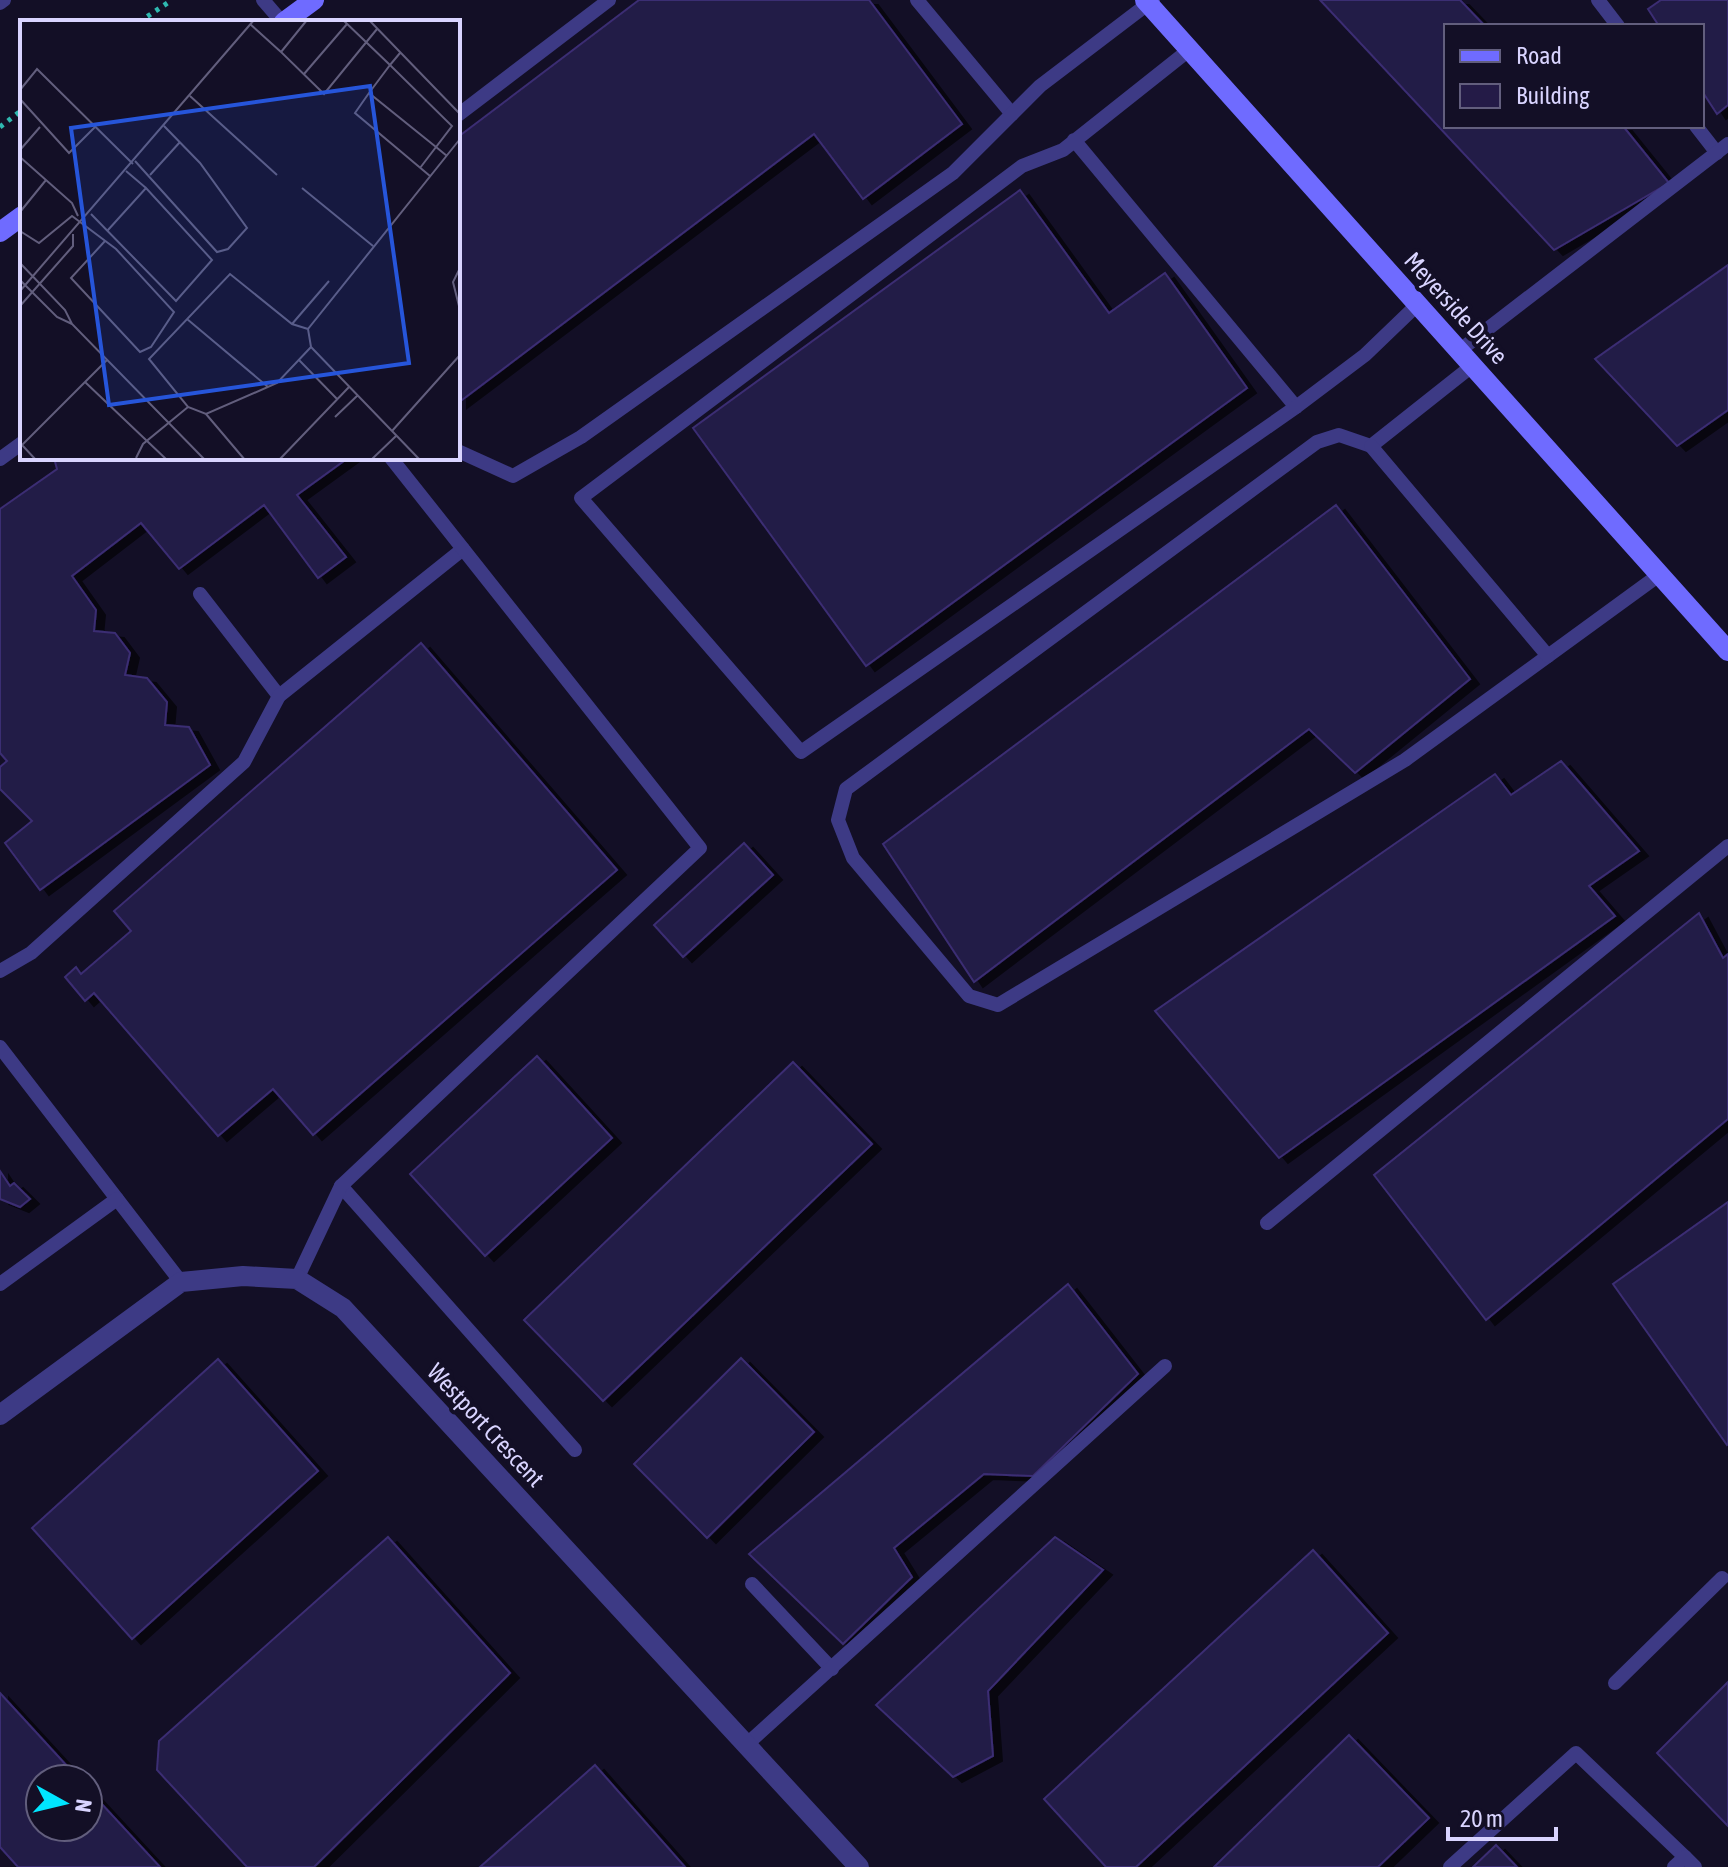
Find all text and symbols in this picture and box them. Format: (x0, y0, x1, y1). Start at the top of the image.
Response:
inset map (20, 20, 460, 460)
legend (1444, 24, 1704, 128)
text: Road (1516, 42, 1562, 69)
text: Building (1516, 82, 1590, 109)
street label: Meyerside Drive (1399, 247, 1513, 369)
street label: Westport Crescent (422, 1358, 550, 1492)
north arrow (24, 1763, 104, 1843)
scale bar (1448, 1791, 1556, 1841)
text: N (70, 1798, 98, 1814)
text: 20 m (1460, 1805, 1503, 1832)

